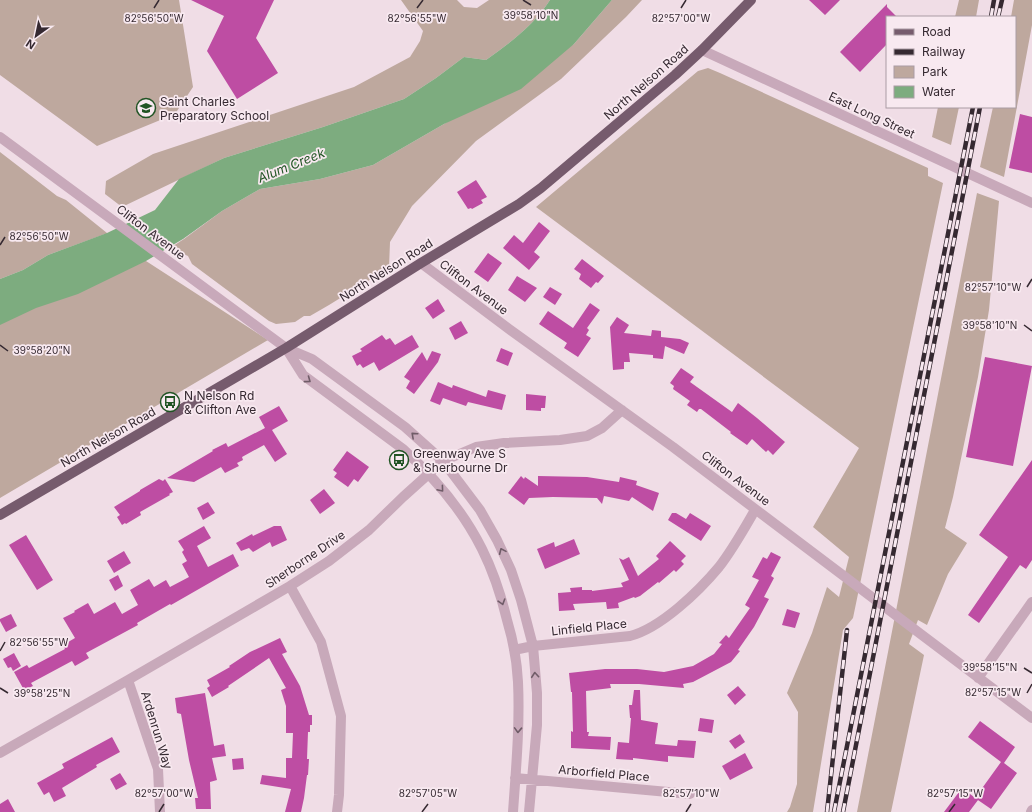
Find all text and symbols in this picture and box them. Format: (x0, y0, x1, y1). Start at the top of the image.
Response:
text: 39°58'10"N (504, 9, 558, 21)
text: 82°56'50"W (124, 12, 184, 24)
text: 82°56'55"W (388, 12, 447, 24)
text: 82°57'00"W (652, 12, 710, 24)
north arrow (16, 16, 56, 56)
legend (886, 16, 1016, 108)
text: Road (922, 24, 951, 39)
text: N (23, 36, 38, 53)
street label: North Nelson Road (601, 41, 691, 123)
text: Railway (922, 44, 966, 59)
text: Park (922, 64, 948, 79)
text: Water (922, 84, 956, 99)
street label: East Long Street (827, 88, 917, 142)
place label: Saint Charles Preparatory School (160, 94, 269, 123)
school or university icon: Saint Charles Preparatory School (135, 97, 157, 119)
water label: Alum Creek (254, 144, 328, 186)
street label: Clifton Avenue (114, 201, 188, 263)
text: 82°56'50"W (9, 230, 69, 242)
street label: North Nelson Road (337, 235, 435, 305)
street label: Clifton Avenue (437, 256, 511, 318)
text: 82°57'10"W (965, 281, 1021, 293)
text: 39°58'10"N (963, 319, 1017, 331)
text: 39°58'20"N (14, 344, 70, 356)
one-way arrow (304, 375, 311, 382)
place label: N Nelson Rd & Clifton Ave (184, 388, 256, 417)
bus stop icon: N Nelson Rd & Clifton Ave (159, 391, 181, 413)
street label: North Nelson Road (58, 404, 158, 470)
one-way arrow (411, 432, 418, 439)
place label: Greenway Ave S & Sherbourne Dr (413, 446, 508, 475)
street label: Clifton Avenue (699, 447, 773, 509)
bus stop icon: Greenway Ave S & Sherbourne Dr (388, 449, 410, 471)
one-way arrow (436, 484, 443, 491)
street label: Sherborne Drive (262, 527, 348, 591)
one-way arrow (499, 547, 507, 555)
one-way arrow (497, 598, 506, 605)
street label: Linfield Place (550, 616, 628, 638)
text: 82°56'55"W (10, 636, 69, 648)
text: 39°58'15"N (963, 661, 1017, 673)
one-way arrow (531, 672, 540, 678)
text: 82°57'15"W (965, 686, 1021, 698)
text: 39°58'25"N (14, 687, 70, 699)
street label: Ardenrun Way (138, 689, 176, 771)
one-way arrow (513, 727, 522, 733)
street label: Arborfield Place (558, 762, 650, 784)
text: 82°57'00"W (135, 787, 193, 799)
text: 82°57'05"W (399, 787, 457, 799)
text: 82°57'10"W (663, 787, 719, 799)
text: 82°57'15"W (927, 787, 983, 799)

